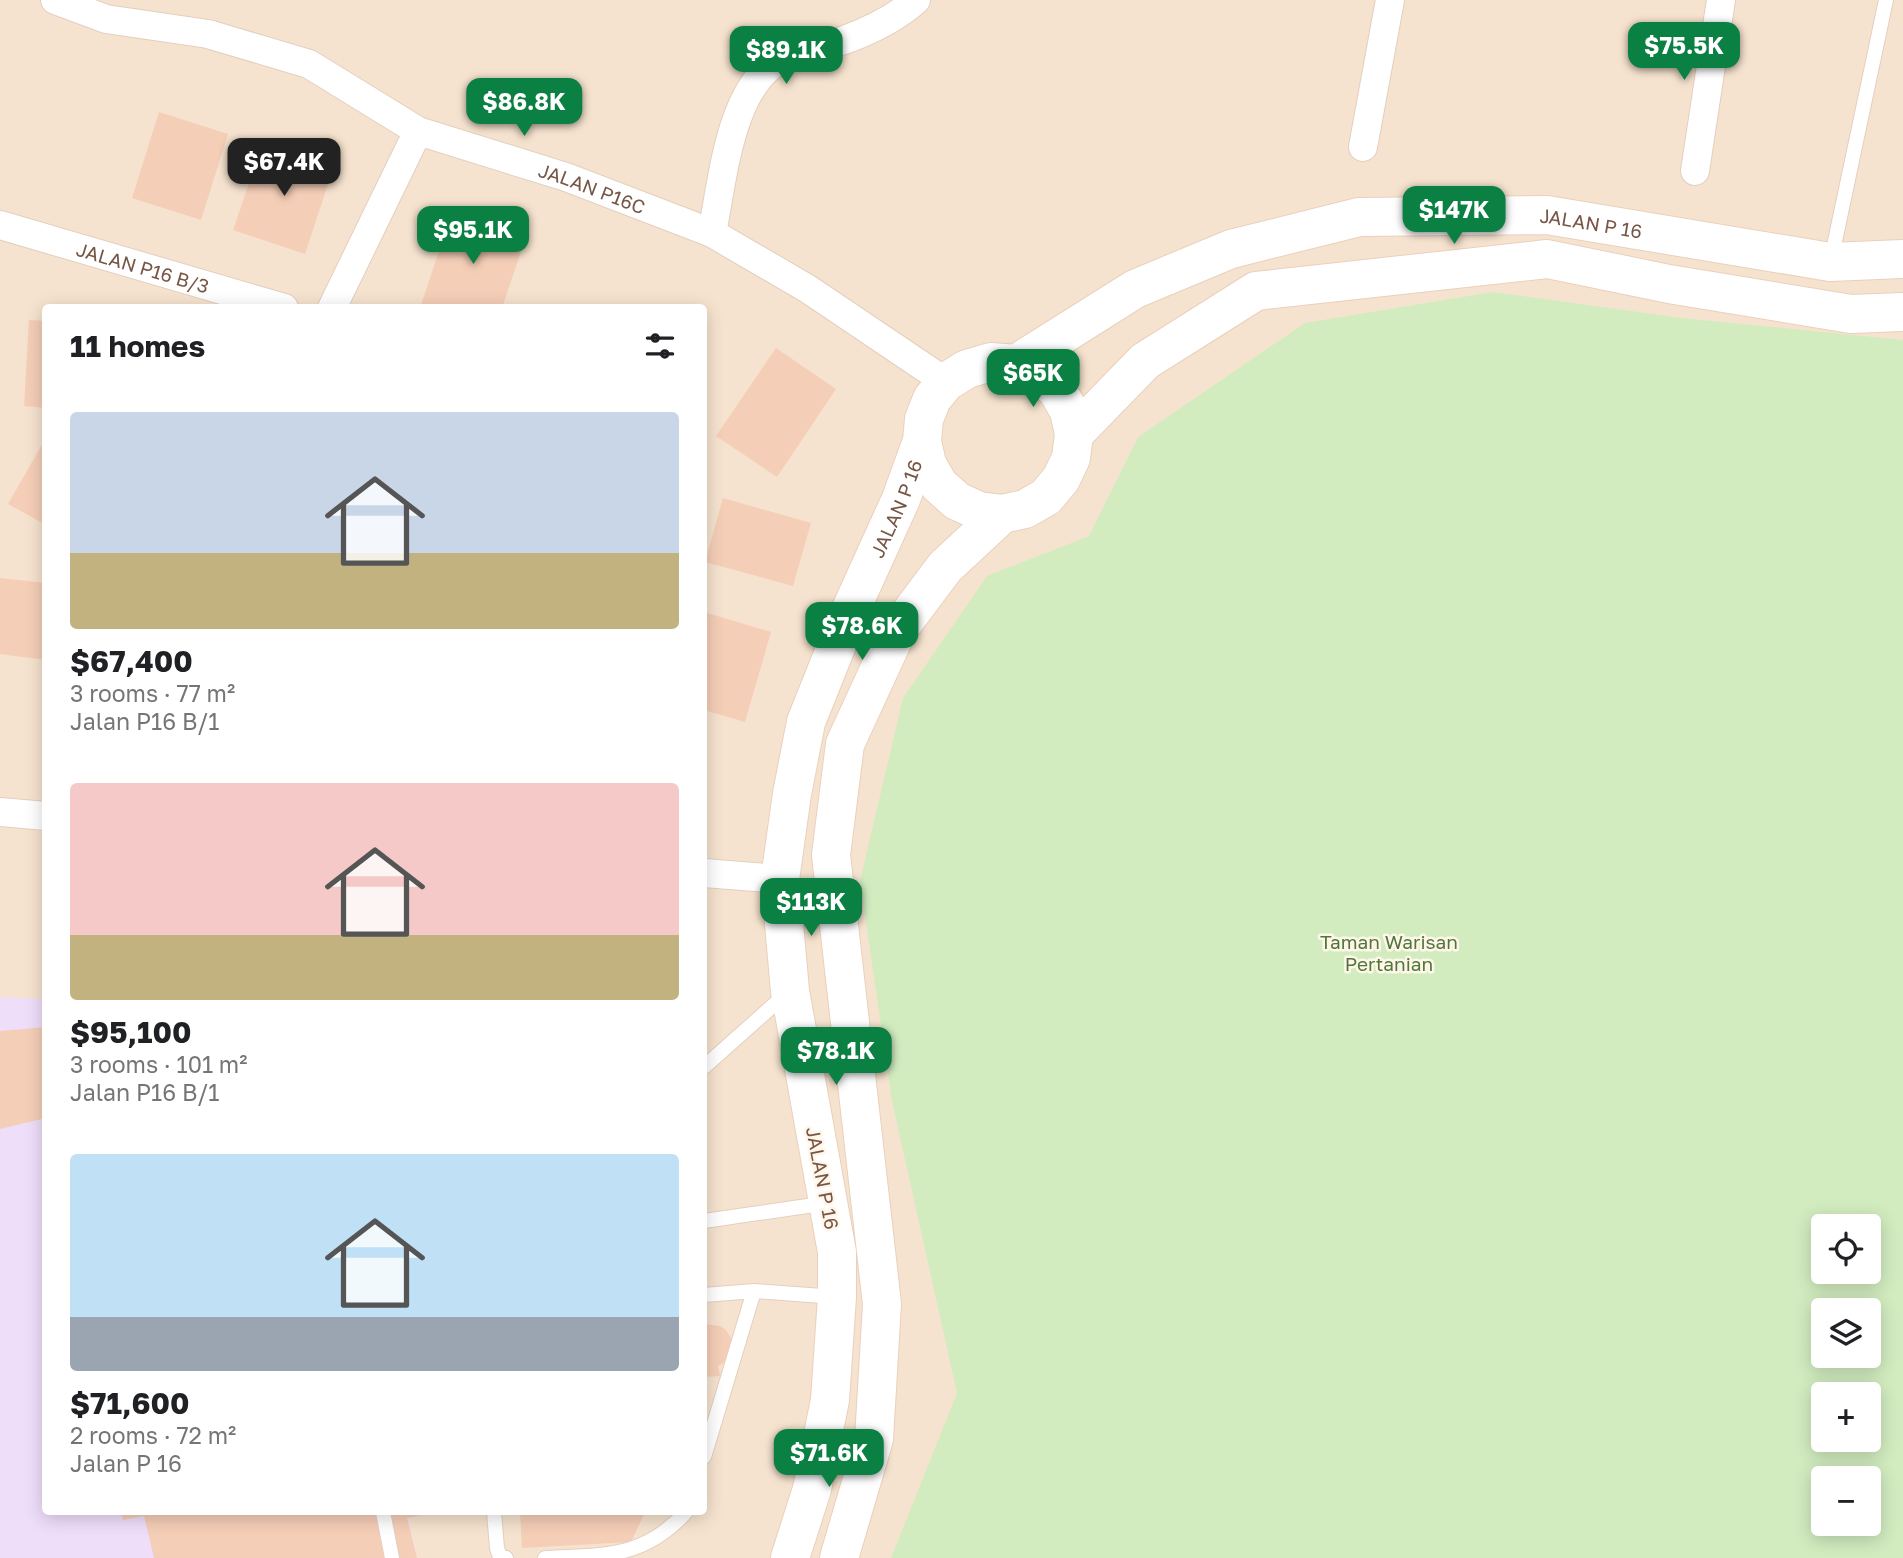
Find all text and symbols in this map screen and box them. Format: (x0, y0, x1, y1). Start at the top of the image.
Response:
pin: $75.5K (1627, 22, 1741, 82)
pin: $89.1K (729, 27, 843, 86)
text: $75.5K (1644, 31, 1724, 59)
text: $89.1K (746, 35, 826, 63)
pin: $86.8K (467, 78, 581, 138)
text: $86.8K (482, 87, 566, 115)
pin: $67.4K (227, 138, 341, 198)
text: $67.4K (244, 147, 324, 175)
street label: JALAN P16C (536, 158, 649, 218)
pin: $147K (1405, 187, 1503, 246)
text: $147K (1419, 195, 1489, 223)
street label: JALAN P 16 (1539, 203, 1644, 242)
pin: $95.1K (416, 206, 530, 266)
text: $95.1K (433, 215, 513, 243)
street label: JALAN P16 B/3 (74, 237, 212, 297)
icon: filters (641, 327, 679, 365)
text: 11 homes (70, 328, 205, 364)
pin: $65K (992, 350, 1074, 409)
text: $65K (1003, 358, 1063, 386)
street label: JALAN P 16 (865, 456, 926, 561)
icon: home (312, 458, 438, 584)
pin: $78.6K (805, 602, 919, 662)
text: $78.6K (821, 611, 903, 639)
text: $67,400 (70, 643, 193, 679)
text: 3 rooms · 77 m² (70, 679, 235, 707)
text: Jalan P16 B/1 (70, 707, 220, 735)
icon: home (312, 829, 438, 955)
pin: $113K (762, 878, 860, 938)
text: $113K (776, 887, 846, 915)
park label: Taman Warisan Pertanian (1320, 930, 1458, 975)
text: $95,100 (70, 1014, 192, 1050)
pin: $78.1K (779, 1028, 893, 1087)
text: $78.1K (797, 1036, 875, 1064)
text: 3 rooms · 101 m² (70, 1050, 247, 1078)
text: Jalan P16 B/1 (70, 1078, 220, 1106)
street label: JALAN P 16 (802, 1125, 844, 1231)
icon: home (312, 1200, 438, 1326)
map controls (1811, 1214, 1881, 1536)
button: locate (1811, 1214, 1881, 1284)
button: layers (1811, 1298, 1881, 1368)
button: + (1811, 1382, 1881, 1452)
text: $71,600 (70, 1385, 190, 1421)
text: 2 rooms · 72 m² (70, 1421, 236, 1449)
pin: $71.6K (772, 1430, 886, 1489)
text: $71.6K (790, 1438, 868, 1466)
text: Jalan P 16 (70, 1449, 182, 1477)
button: − (1811, 1466, 1881, 1536)

